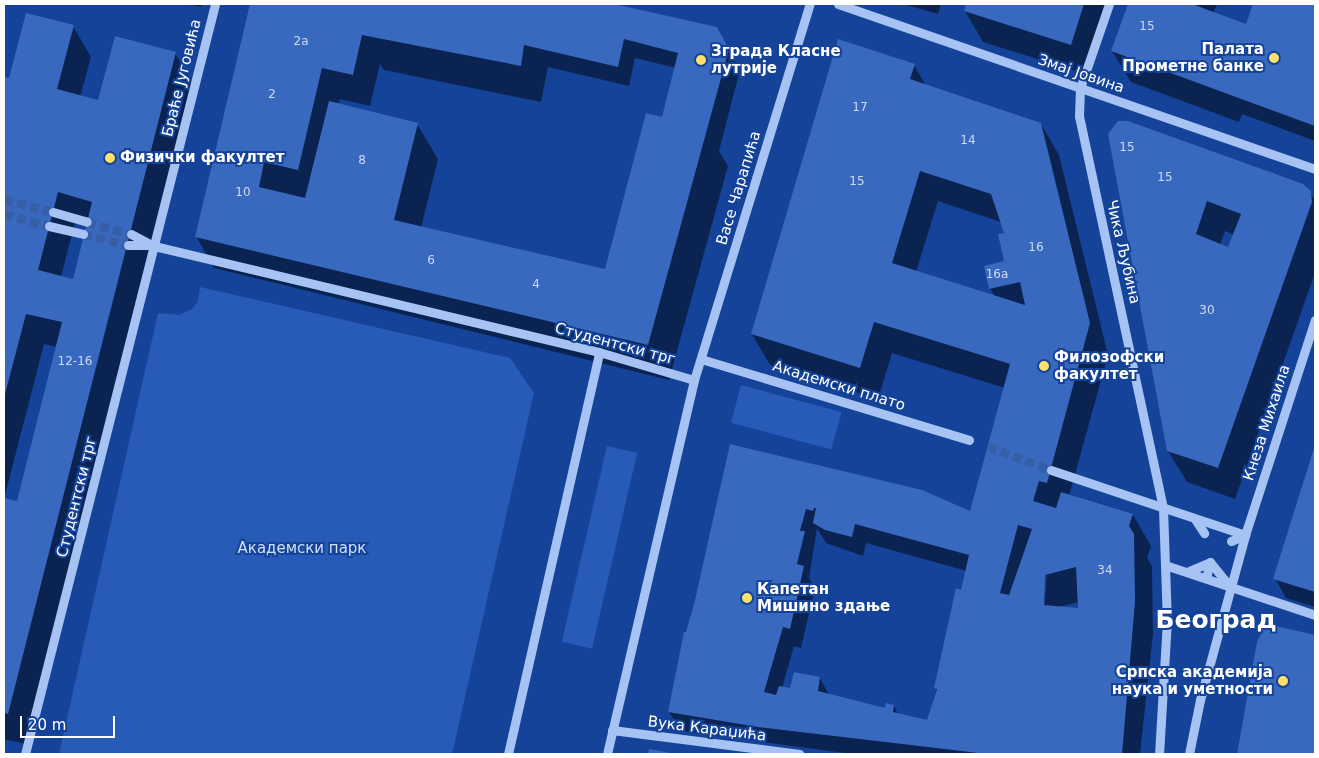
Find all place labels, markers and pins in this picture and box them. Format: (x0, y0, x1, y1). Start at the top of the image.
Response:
place label: Палата Прометне банке (1122, 40, 1264, 75)
place label: Зграда Класне лутрије (711, 42, 841, 77)
marker: Палата Прометне банке (1268, 52, 1280, 64)
marker: Зграда Класне лутрије (695, 54, 707, 66)
place label: Физички факултет (120, 149, 284, 167)
marker: Физички факултет (104, 152, 116, 164)
place label: Филозофски факултет (1054, 348, 1164, 383)
marker: Филозофски факултет (1038, 360, 1050, 372)
place label: Капетан Мишино здање (757, 580, 890, 615)
marker: Капетан Мишино здање (741, 592, 753, 604)
place label: Српска академија наука и уметности (1112, 663, 1273, 698)
marker: Српска академија наука и уметности (1277, 675, 1289, 687)

